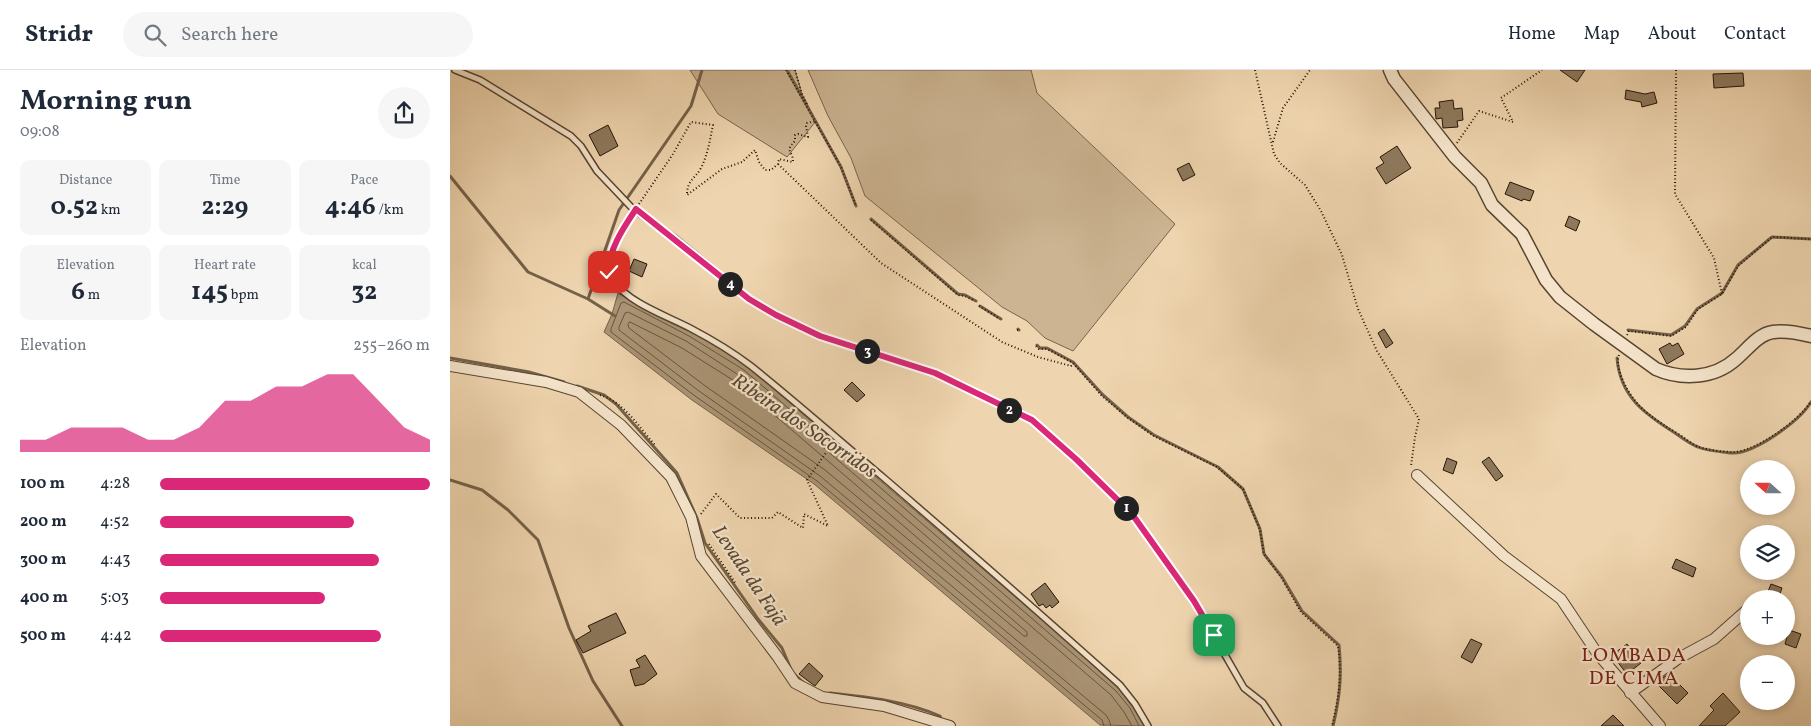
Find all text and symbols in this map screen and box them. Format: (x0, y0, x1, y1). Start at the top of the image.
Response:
search box (123, 12, 473, 57)
text: Stridr (25, 18, 93, 52)
icon: search (141, 21, 169, 49)
text: Search here (181, 22, 278, 48)
text: Home (1508, 22, 1556, 47)
text: Map (1584, 22, 1620, 47)
text: About (1648, 22, 1696, 47)
text: Contact (1724, 22, 1786, 47)
text: Morning run (20, 82, 192, 121)
button: share (378, 87, 430, 139)
text: 09:08 (20, 121, 60, 143)
text: Distance (59, 171, 112, 190)
text: Time (210, 171, 240, 190)
text: Pace (350, 171, 378, 190)
text: 0.52 (51, 190, 98, 225)
text: 2:29 (202, 190, 248, 225)
text: 4:46 (325, 190, 376, 225)
text: km (98, 201, 121, 220)
text: /km (376, 201, 404, 220)
pin (588, 251, 630, 293)
text: Elevation (57, 256, 115, 275)
text: Heart rate (194, 256, 256, 275)
text: kcal (352, 256, 377, 275)
icon: check (595, 258, 623, 286)
pin: 4 (718, 272, 742, 296)
text: 6 (71, 275, 85, 310)
text: 145 (191, 275, 228, 310)
text: 32 (351, 275, 377, 310)
text: 4 (726, 275, 735, 294)
text: m (85, 286, 100, 305)
text: bpm (228, 286, 259, 305)
text: Elevation (20, 335, 87, 357)
text: 255–260 m (353, 335, 430, 357)
pin: 3 (854, 338, 880, 364)
text: 3 (864, 342, 871, 361)
water label: Ribeira dos Socorridos (726, 368, 883, 486)
pin: 2 (996, 398, 1022, 422)
text: 2 (1006, 401, 1013, 420)
north arrow (1740, 460, 1795, 515)
map controls (1740, 460, 1795, 710)
text: 100 m (20, 473, 65, 495)
text: 4:28 (100, 473, 130, 495)
pin: 1 (1114, 496, 1138, 520)
text: 1 (1124, 499, 1129, 518)
text: 200 m (20, 511, 67, 533)
text: 4:52 (100, 511, 130, 533)
water label: Levada da Fajã (704, 520, 793, 632)
button: layers (1740, 525, 1795, 580)
text: 300 m (20, 549, 66, 571)
text: 4:43 (100, 549, 130, 571)
text: 400 m (20, 587, 68, 609)
text: 5:03 (100, 587, 129, 609)
button: + (1740, 590, 1795, 645)
pin (1193, 614, 1235, 656)
icon: arrive (1200, 621, 1228, 649)
text: 500 m (20, 625, 66, 647)
text: 4:42 (100, 625, 131, 647)
district label: LOMBADA DE CIMA (1581, 642, 1687, 693)
button: − (1740, 655, 1795, 710)

